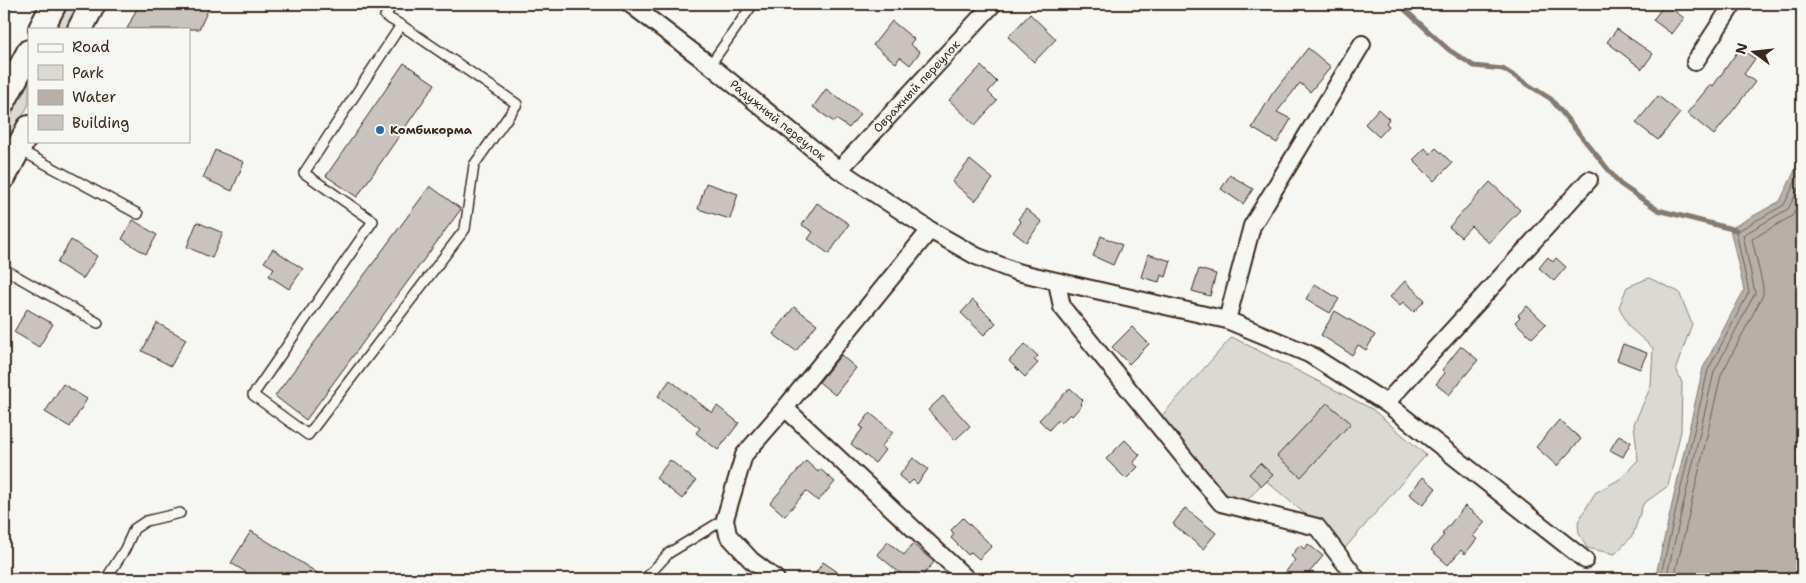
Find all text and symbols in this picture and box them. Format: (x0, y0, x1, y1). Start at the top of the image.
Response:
legend (28, 28, 190, 142)
north arrow (1728, 28, 1778, 78)
street label: Овражный переулок (870, 36, 964, 136)
text: Road (72, 37, 110, 57)
text: N (1731, 41, 1752, 56)
text: Park (72, 63, 104, 83)
street label: Радужный переулок (726, 76, 830, 164)
text: Water (72, 87, 116, 107)
text: Building (72, 113, 129, 133)
place label: Комбикорма (390, 122, 473, 138)
marker: Комбикорма (374, 124, 386, 136)

